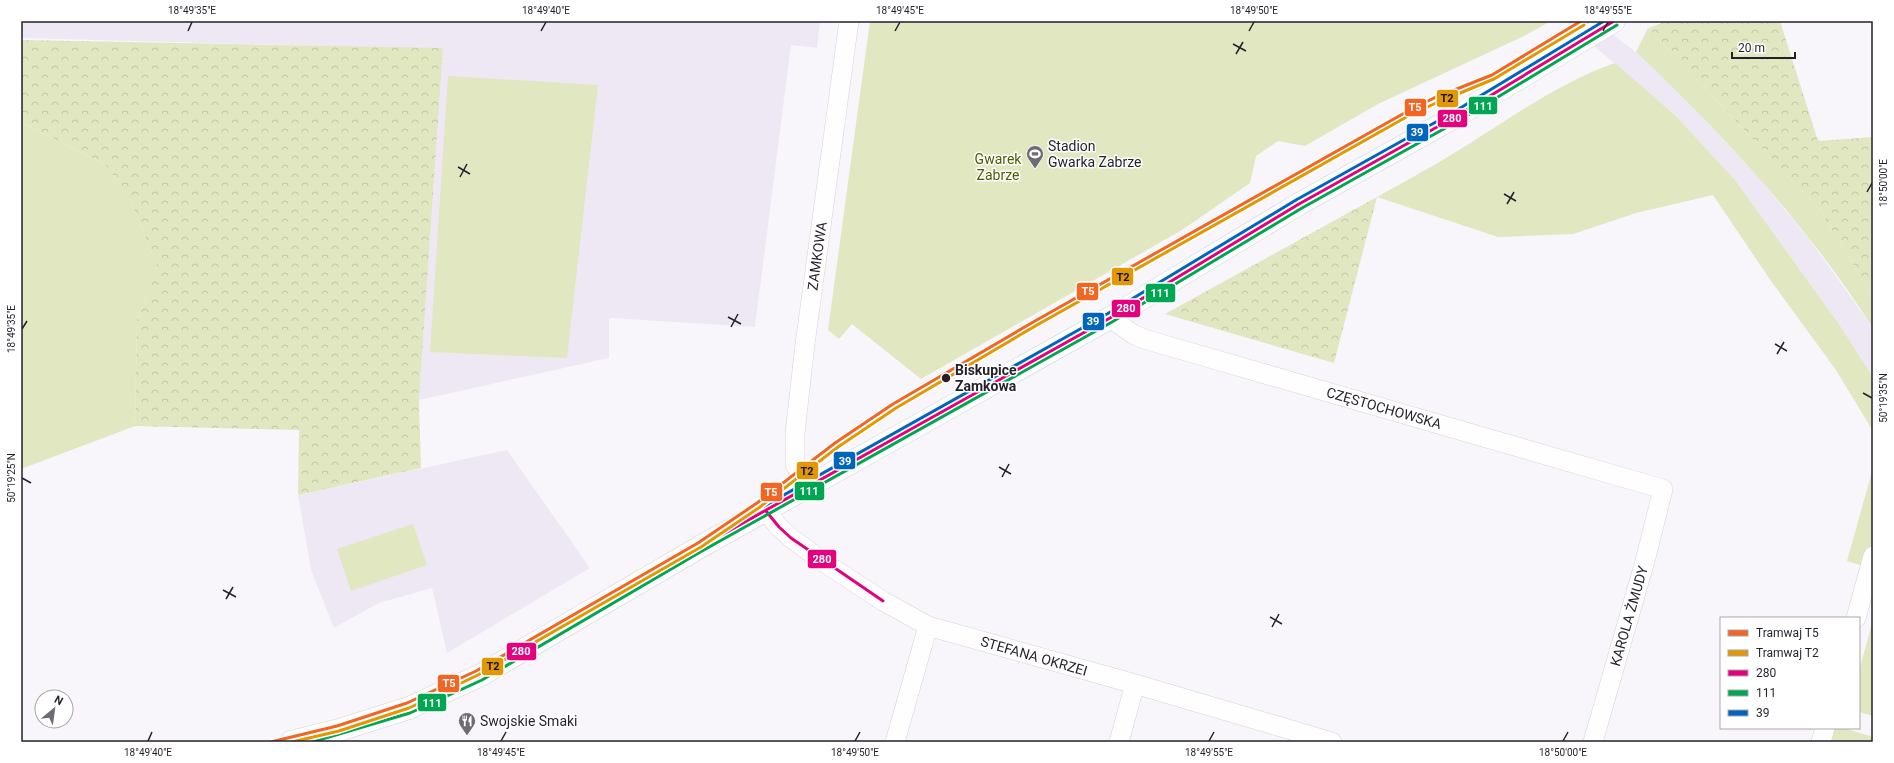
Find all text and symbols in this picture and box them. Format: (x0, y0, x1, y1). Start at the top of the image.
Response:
text: 18°49'35"E (168, 5, 216, 16)
text: 18°49'40"E (522, 5, 570, 16)
text: 18°49'45"E (876, 5, 924, 16)
text: 18°49'50"E (1230, 5, 1278, 16)
text: 18°49'55"E (1584, 5, 1632, 16)
scale bar (1732, 34, 1795, 60)
text: 20 m (1738, 41, 1765, 55)
line badge: T2 (1436, 89, 1459, 108)
text: T2 (1440, 92, 1454, 105)
line badge: 111 (1468, 96, 1498, 115)
line badge: T5 (1404, 98, 1427, 117)
text: 111 (1474, 100, 1492, 113)
text: T5 (1408, 101, 1422, 114)
line badge: 280 (1437, 109, 1468, 128)
text: 280 (1443, 112, 1461, 125)
line badge: 39 (1406, 123, 1429, 142)
text: 39 (1411, 126, 1423, 139)
place label: Stadion Gwarka Zabrze (1048, 138, 1141, 170)
sports icon: Stadion Gwarka Zabrze (1025, 144, 1045, 169)
park label: Gwarek Zabrze (975, 151, 1022, 183)
text: 18°50'00"E (1878, 159, 1889, 207)
street label: ZAMKOWA (804, 221, 830, 291)
line badge: T2 (1111, 267, 1134, 286)
text: T2 (1116, 271, 1130, 284)
line badge: T5 (1076, 282, 1099, 301)
line badge: 111 (1145, 283, 1176, 303)
text: T5 (1081, 285, 1095, 298)
text: 111 (1151, 287, 1169, 300)
line badge: 280 (1111, 299, 1141, 318)
text: 280 (1117, 302, 1135, 315)
text: 18°49'35"E (6, 305, 17, 353)
line badge: 39 (1082, 312, 1105, 331)
text: 39 (1087, 315, 1099, 328)
place label: Biskupice Zamkowa (955, 362, 1017, 394)
marker: Biskupice Zamkowa (940, 372, 952, 384)
text: 50°19'35"N (1878, 373, 1889, 423)
street label: CZĘSTOCHOWSKA (1325, 384, 1443, 432)
line badge: 39 (833, 451, 856, 470)
text: 50°19'25"N (6, 453, 17, 503)
text: 39 (839, 455, 851, 468)
line badge: T2 (796, 461, 819, 480)
text: T2 (800, 465, 814, 478)
line badge: 111 (794, 481, 825, 501)
line badge: T5 (760, 482, 783, 502)
text: 111 (800, 485, 818, 498)
text: T5 (764, 486, 778, 499)
line badge: 280 (807, 549, 837, 569)
text: 280 (813, 553, 831, 566)
street label: KAROLA ŻMUDY (1607, 564, 1651, 668)
legend (1720, 617, 1860, 729)
text: Tramwaj T5 (1756, 626, 1819, 640)
street label: STEFANA OKRZEI (979, 633, 1089, 679)
line badge: 280 (506, 642, 537, 661)
text: 280 (512, 645, 530, 658)
text: Tramwaj T2 (1756, 646, 1819, 660)
line badge: T2 (481, 657, 504, 676)
text: T2 (486, 660, 500, 673)
text: 280 (1756, 666, 1776, 680)
line badge: T5 (437, 674, 460, 693)
text: T5 (442, 677, 456, 690)
text: 111 (1756, 686, 1776, 700)
north arrow (34, 689, 74, 729)
text: N (52, 693, 65, 708)
line badge: 111 (417, 693, 447, 712)
text: 111 (423, 697, 441, 710)
text: 39 (1756, 706, 1770, 720)
restaurant icon: Swojskie Smaki (457, 711, 477, 736)
place label: Swojskie Smaki (480, 713, 578, 729)
text: 18°49'40"E (124, 747, 172, 758)
text: 18°49'45"E (477, 747, 525, 758)
text: 18°49'50"E (831, 747, 879, 758)
text: 18°49'55"E (1185, 747, 1233, 758)
text: 18°50'00"E (1539, 747, 1587, 758)

